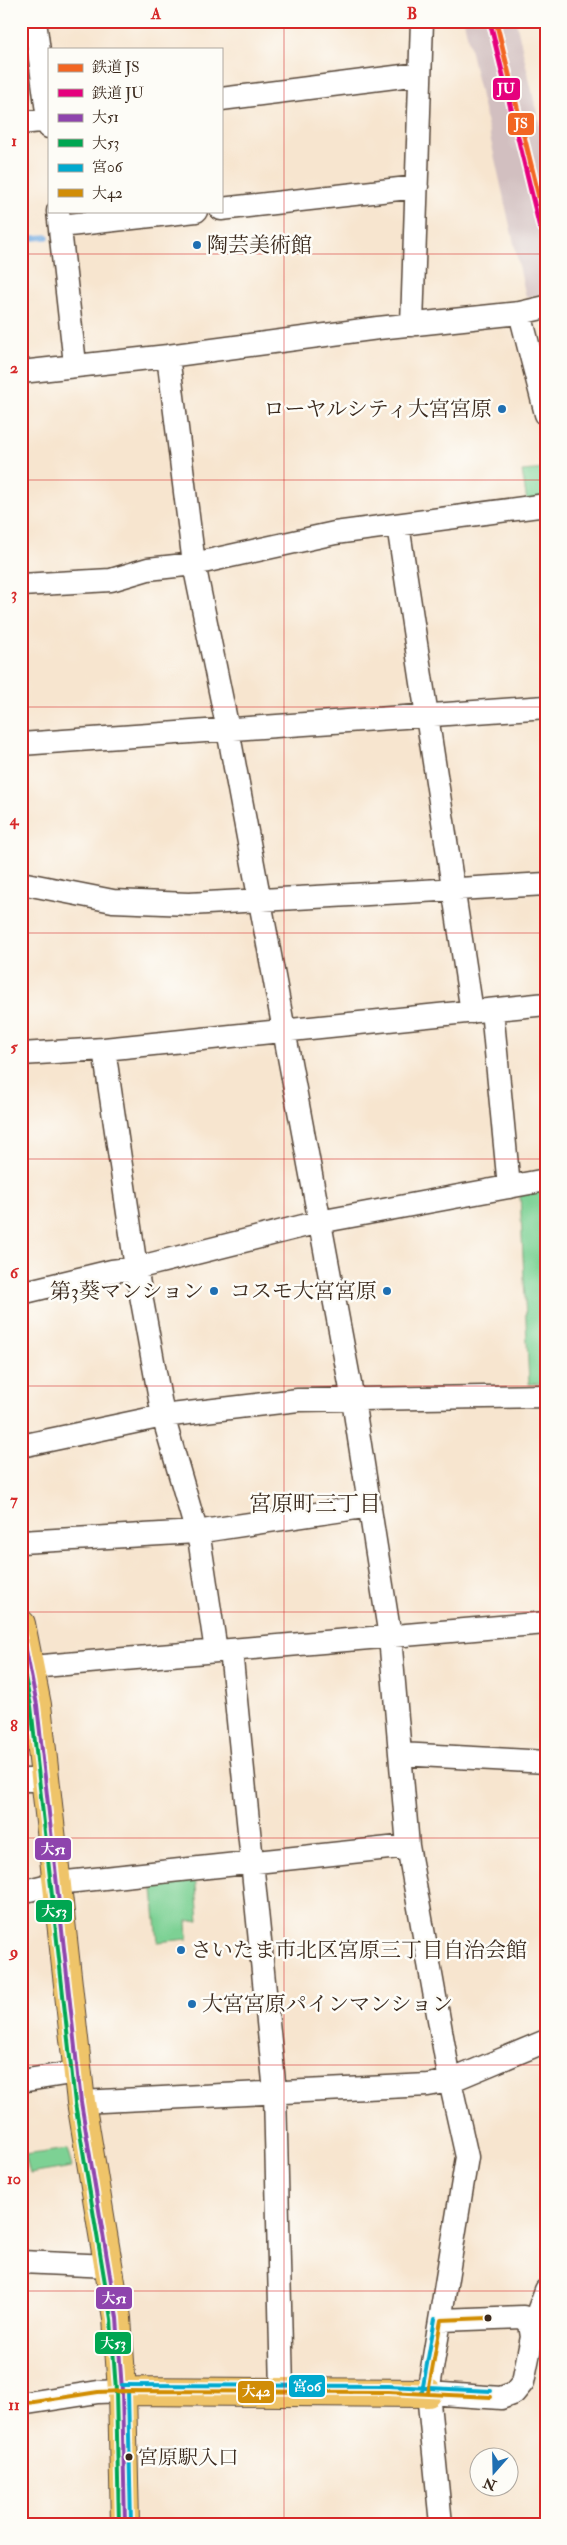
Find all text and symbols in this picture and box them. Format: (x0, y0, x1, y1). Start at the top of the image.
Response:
text: A (150, 4, 162, 24)
text: B (407, 4, 417, 24)
legend (48, 48, 222, 212)
text: 鉄道 JS (92, 58, 140, 78)
line badge: JU (492, 77, 521, 101)
text: JU (496, 80, 515, 98)
text: 鉄道 JU (92, 84, 144, 104)
text: 大51 (92, 108, 119, 127)
line badge: JS (507, 112, 535, 136)
text: JS (513, 115, 528, 133)
text: 1 (11, 131, 17, 151)
text: 大53 (92, 134, 119, 153)
text: 宮06 (92, 158, 124, 177)
text: 大42 (92, 184, 123, 203)
place label: 陶芸美術館 (207, 232, 312, 259)
marker: 陶芸美術館 (191, 239, 203, 251)
text: 2 (10, 358, 18, 378)
place label: ローヤルシティ大宮宮原 (263, 396, 492, 423)
marker: ローヤルシティ大宮宮原 (496, 403, 508, 415)
text: 3 (11, 584, 17, 604)
text: 4 (9, 810, 20, 830)
text: 5 (10, 1037, 18, 1057)
text: 6 (10, 1263, 20, 1283)
place label: 第3葵マンション (50, 1278, 204, 1305)
place label: コスモ大宮宮原 (230, 1278, 377, 1305)
marker: 第3葵マンション (208, 1285, 220, 1297)
marker: コスモ大宮宮原 (381, 1285, 393, 1297)
text: 7 (10, 1490, 18, 1510)
district label: 宮原町三丁目 (249, 1490, 381, 1518)
text: 8 (10, 1716, 18, 1736)
line badge: 大51 (34, 1837, 72, 1861)
text: 大51 (40, 1841, 66, 1858)
line badge: 大53 (35, 1899, 73, 1923)
text: 大53 (41, 1903, 67, 1920)
place label: さいたま市北区宮原三丁目自治会館 (191, 1937, 527, 1964)
text: 9 (8, 1942, 18, 1962)
marker: さいたま市北区宮原三丁目自治会館 (175, 1944, 187, 1956)
place label: 大宮宮原パインマンション (202, 1991, 453, 2018)
marker: 大宮宮原パインマンション (186, 1998, 198, 2010)
text: 10 (7, 2169, 21, 2189)
line badge: 大51 (95, 2286, 133, 2310)
text: 大51 (101, 2290, 127, 2307)
unlabelled marker (483, 2313, 493, 2323)
line badge: 大53 (94, 2331, 132, 2355)
text: 大53 (100, 2335, 126, 2352)
line badge: 宮06 (288, 2374, 326, 2398)
text: 宮06 (293, 2378, 322, 2395)
line badge: 大42 (237, 2380, 275, 2404)
text: 大42 (242, 2383, 270, 2400)
text: 11 (8, 2395, 20, 2415)
place label: 宮原駅入口 (138, 2445, 238, 2470)
north arrow (470, 2448, 520, 2498)
marker: 宮原駅入口 (124, 2452, 134, 2462)
text: N (480, 2473, 499, 2494)

